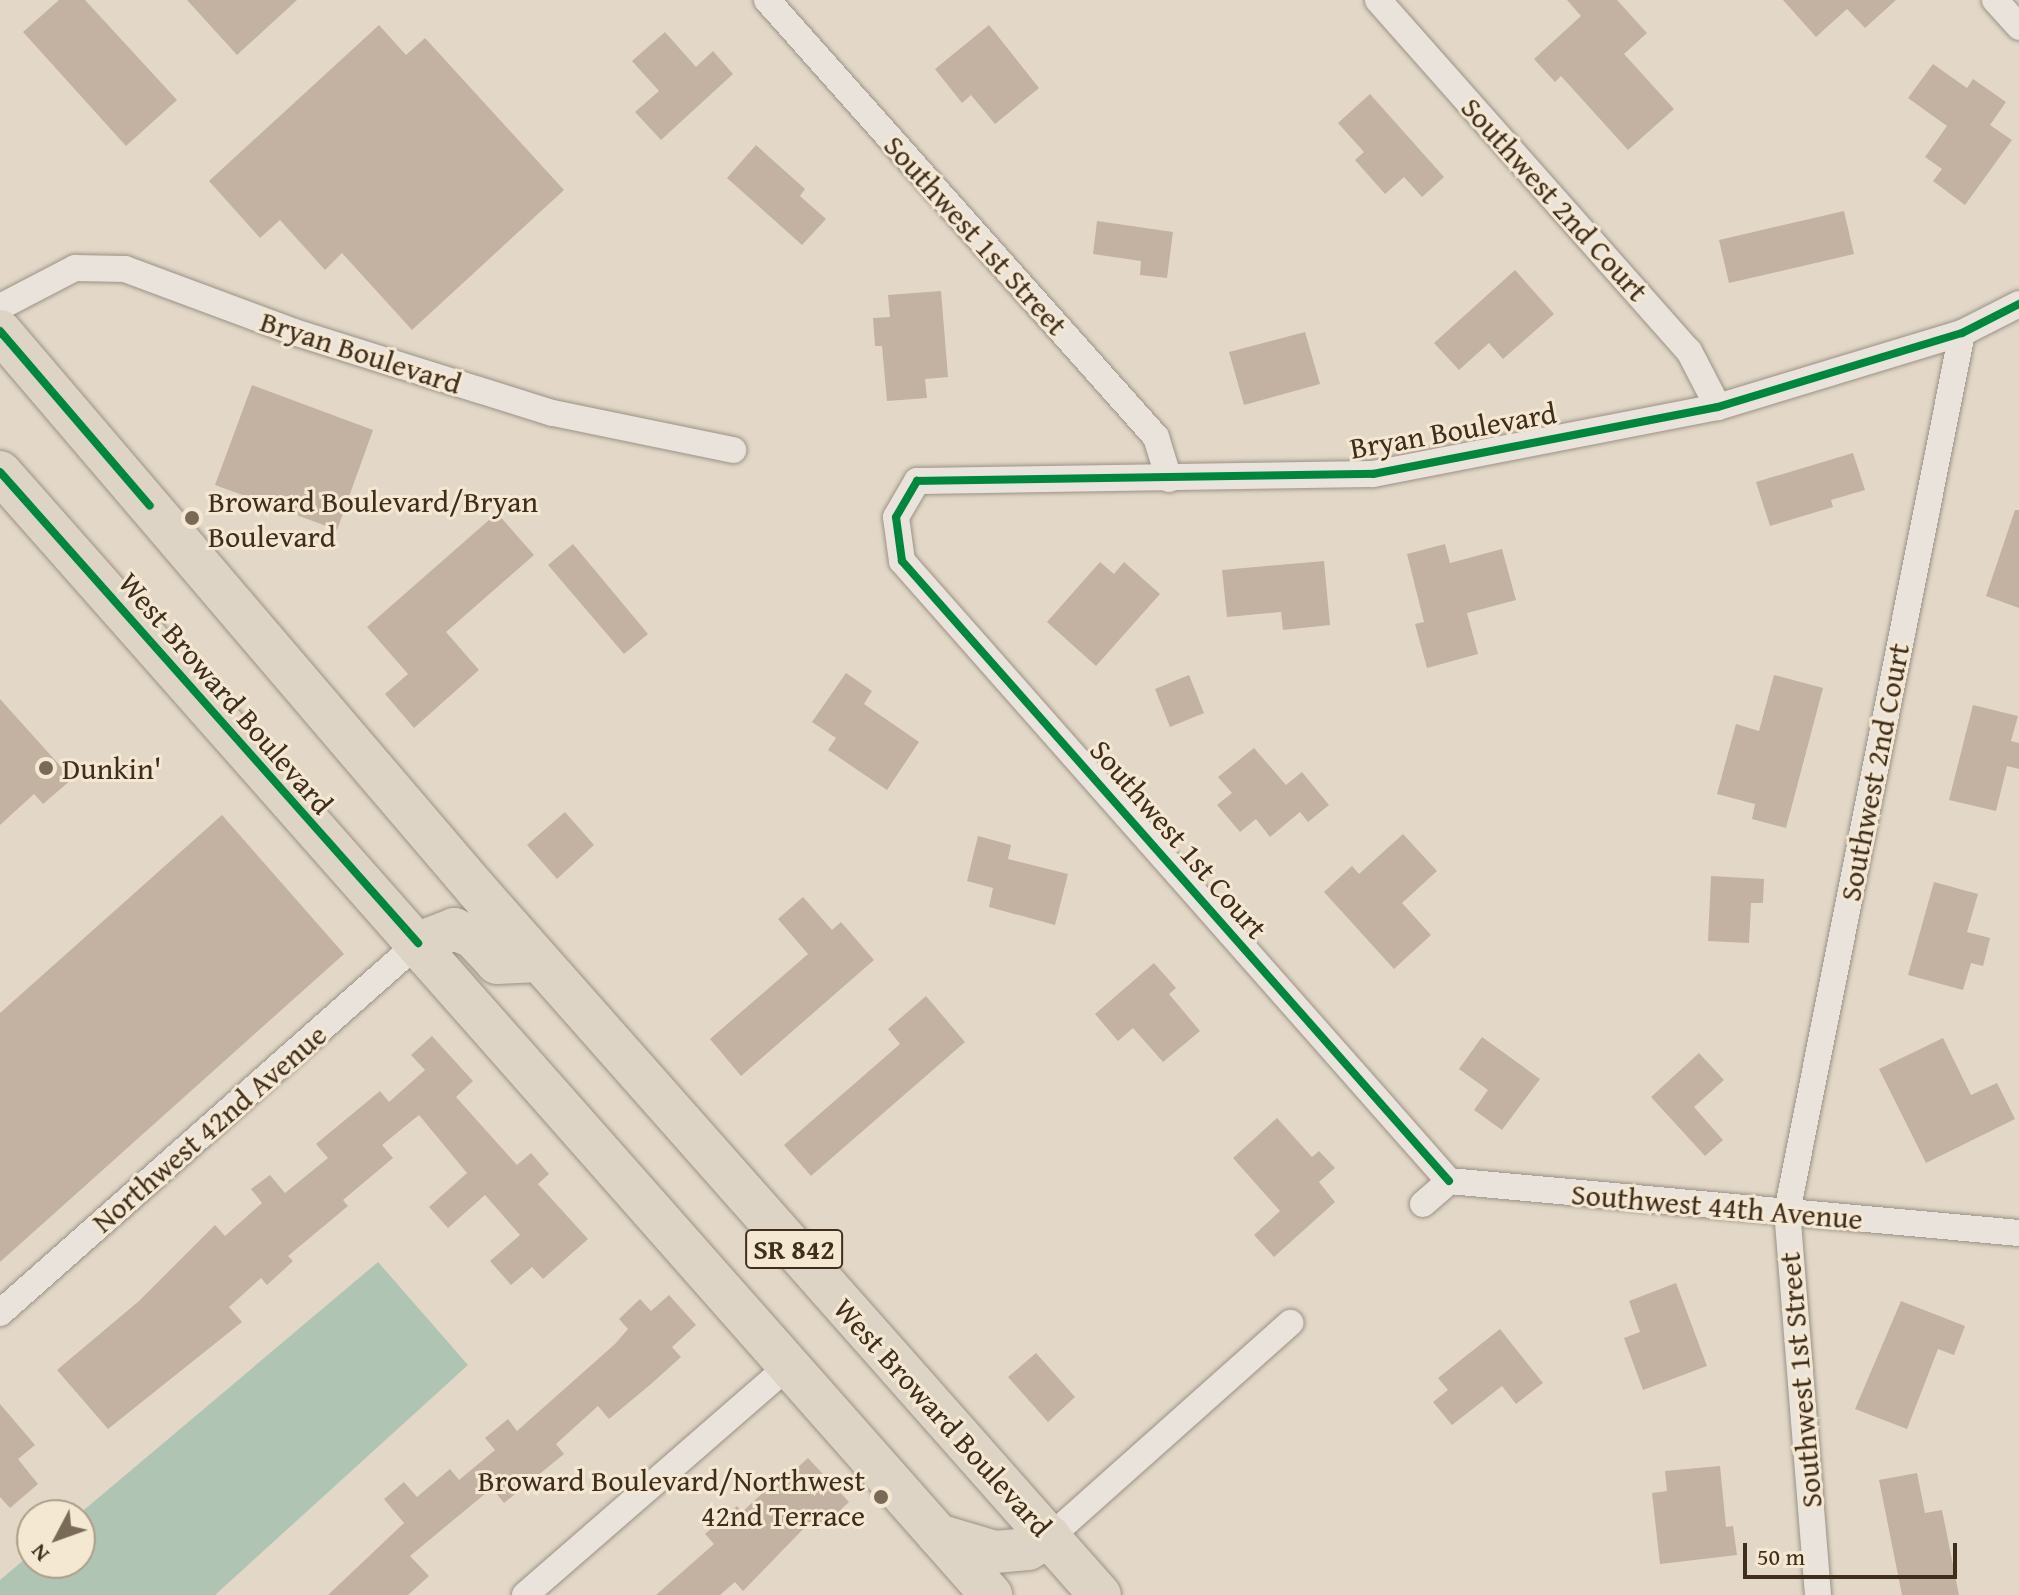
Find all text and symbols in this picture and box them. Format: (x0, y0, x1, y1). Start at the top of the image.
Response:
street label: Southwest 2nd Court (1454, 90, 1656, 308)
street label: Southwest 1st Street (877, 127, 1075, 343)
street label: Bryan Boulevard (256, 303, 466, 401)
street label: Bryan Boulevard (1347, 394, 1559, 466)
place label: Broward Boulevard/Bryan Boulevard (208, 483, 538, 554)
marker: Broward Boulevard/Bryan Boulevard (183, 509, 201, 527)
street label: West Broward Boulevard (111, 565, 341, 821)
street label: Southwest 2nd Court (1831, 640, 1917, 904)
street label: Southwest 1st Court (1083, 732, 1275, 946)
place label: Dunkin' (62, 750, 162, 786)
marker: Dunkin' (37, 759, 55, 777)
street label: Northwest 42nd Avenue (84, 1016, 334, 1240)
street label: Southwest 44th Avenue (1570, 1175, 1864, 1237)
road number: SR 842 (744, 1225, 844, 1273)
street label: Southwest 1st Street (1771, 1250, 1829, 1510)
street label: West Broward Boulevard (826, 1290, 1060, 1544)
place label: Broward Boulevard/Northwest 42nd Terrace (478, 1462, 865, 1532)
marker: Broward Boulevard/Northwest 42nd Terrace (872, 1488, 890, 1506)
north arrow (16, 1499, 96, 1579)
scale bar (1747, 1527, 1961, 1577)
text: N (22, 1537, 56, 1569)
text: 50 m (1757, 1539, 1805, 1574)

